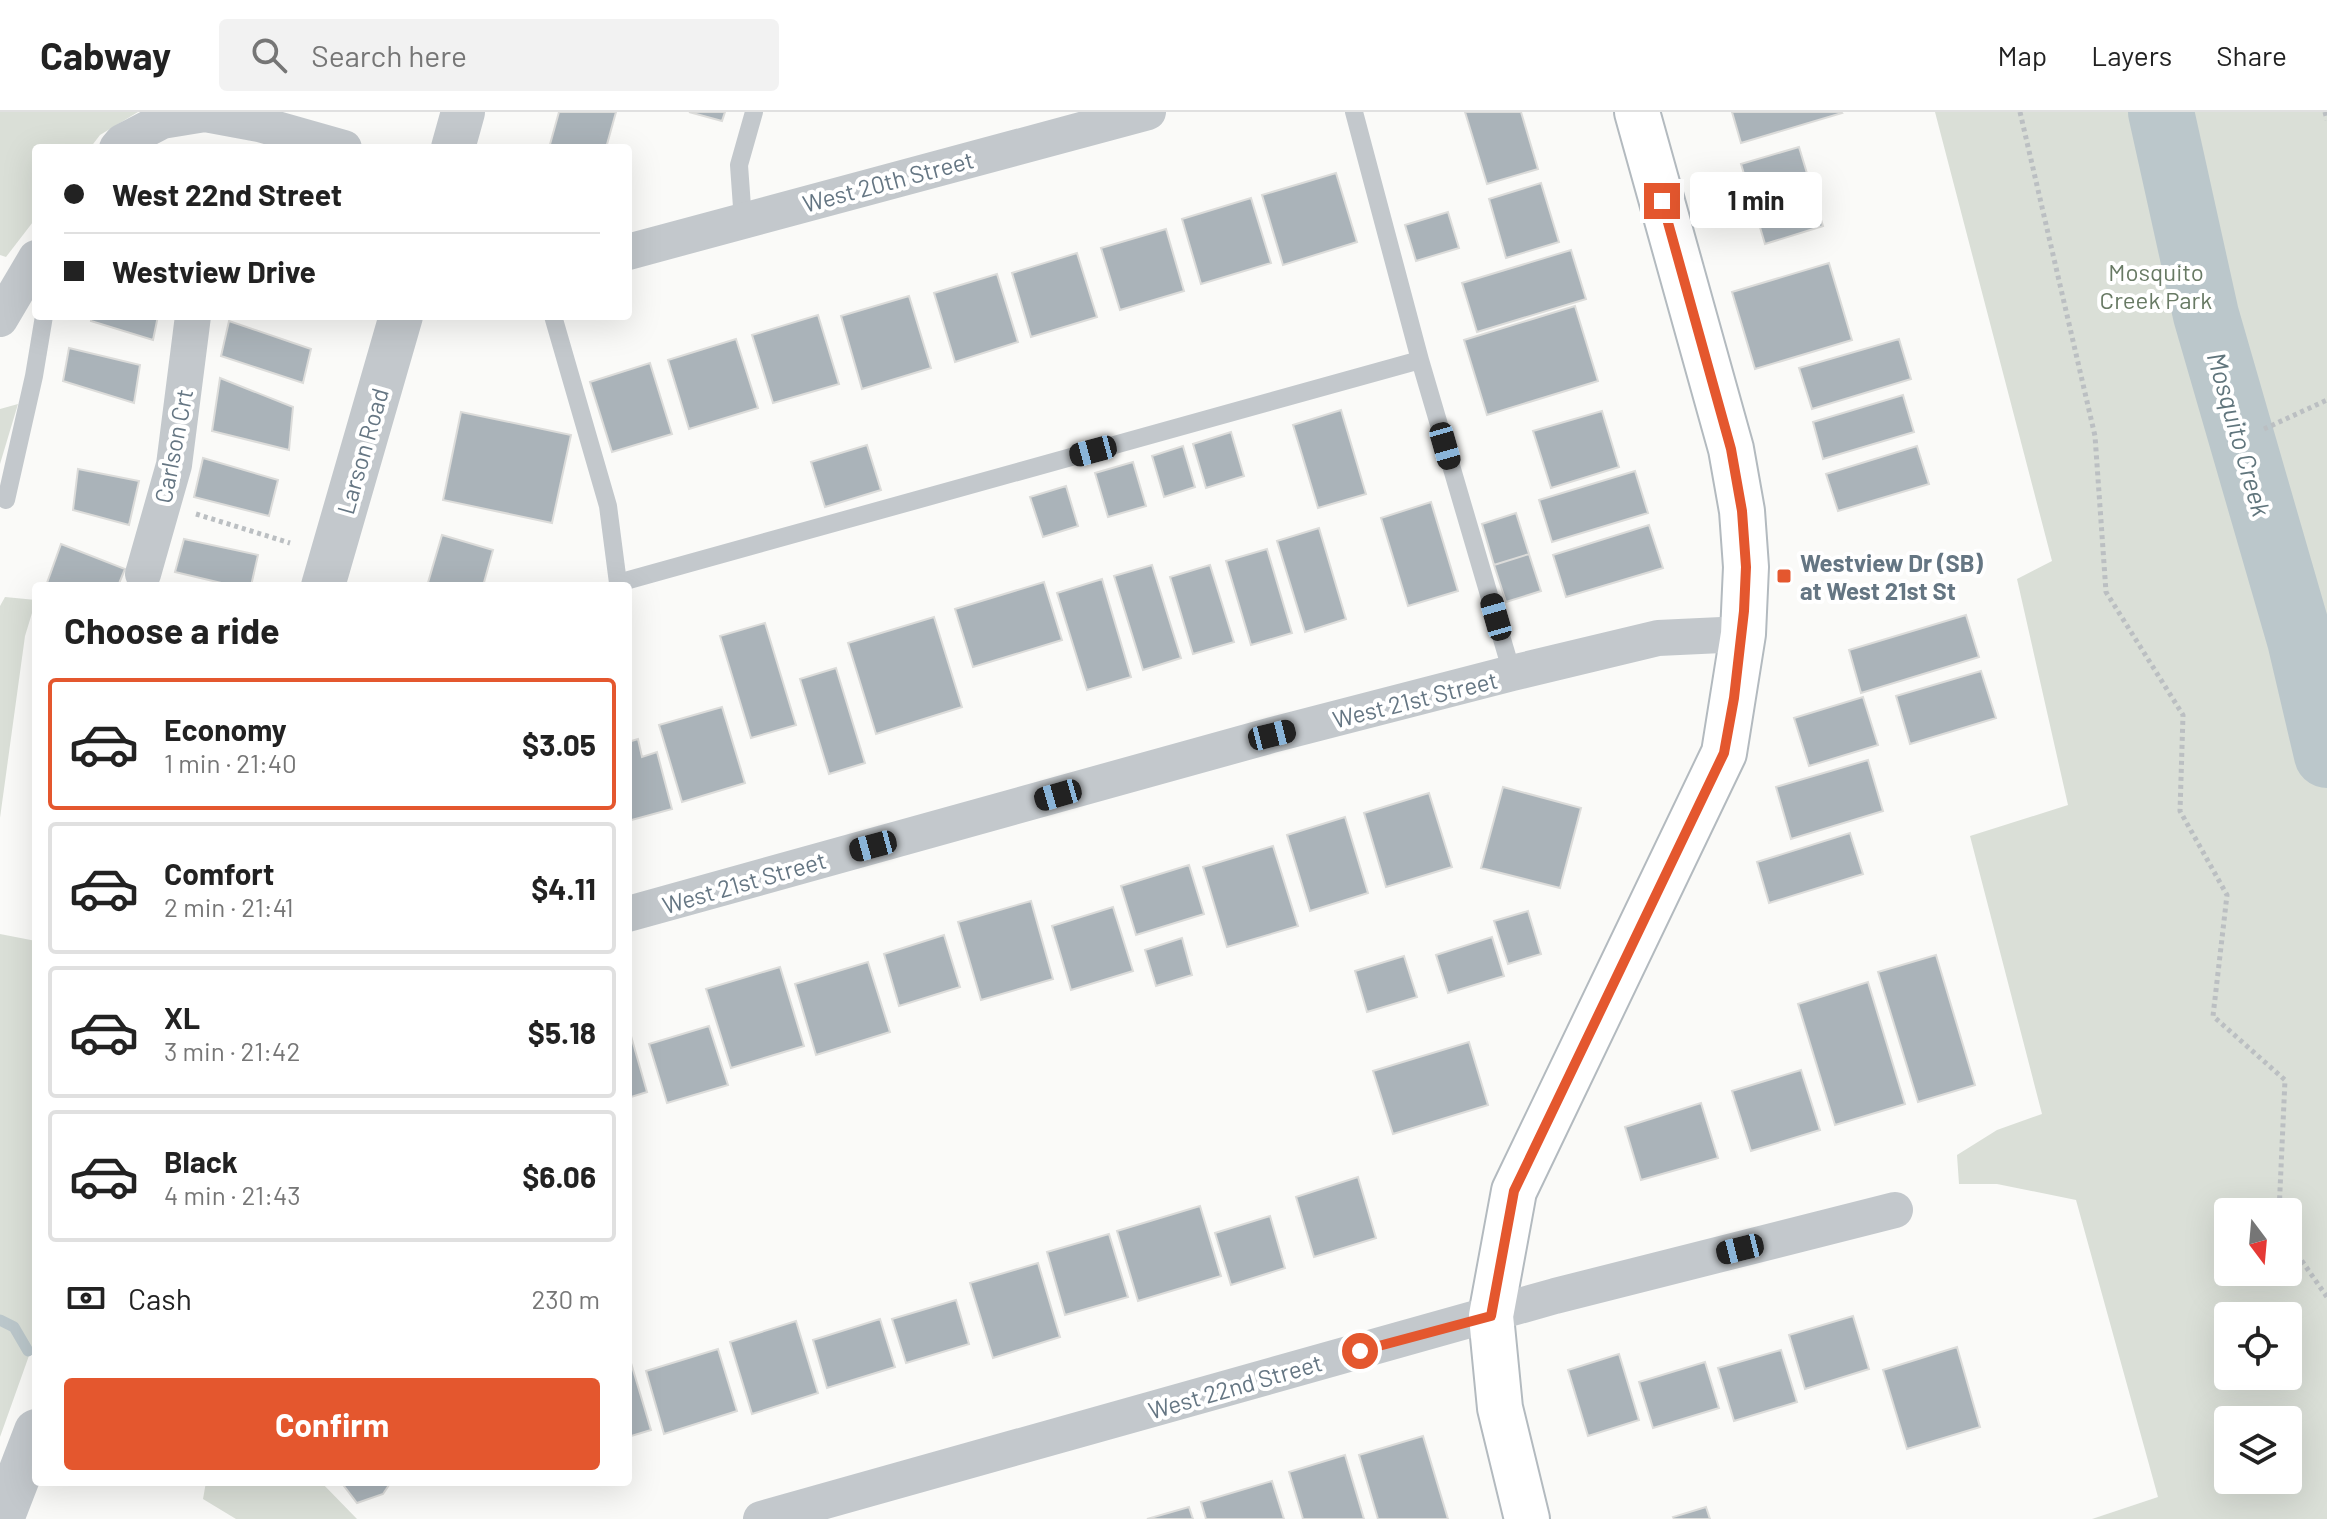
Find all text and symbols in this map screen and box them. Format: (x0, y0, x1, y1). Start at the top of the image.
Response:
search box (219, 19, 779, 91)
text: Cabway (40, 32, 171, 78)
icon: search (247, 33, 291, 77)
text: Search here (311, 37, 467, 73)
text: Map (1997, 38, 2047, 72)
text: Layers (2091, 38, 2172, 72)
text: Share (2216, 38, 2287, 72)
street label: West 20th Street (799, 144, 977, 218)
callout: 1 min (1690, 173, 1822, 229)
text: West 22nd Street (112, 176, 342, 212)
route end (1644, 183, 1680, 219)
text: 1 min (1728, 184, 1784, 215)
text: Westview Drive (112, 253, 316, 289)
park label: Mosquito Creek Park (2100, 257, 2212, 314)
water label: Mosquito Creek (2202, 348, 2278, 520)
street label: Larson Road (330, 385, 394, 517)
street label: Carlson Crt (148, 386, 198, 506)
car (1427, 420, 1463, 472)
car (1067, 433, 1119, 469)
place label: Westview Dr (SB) at West 21st St (1800, 548, 1984, 605)
marker: Westview Dr (SB) at West 21st St (1775, 567, 1793, 585)
car (1478, 591, 1514, 643)
text: Choose a ride (64, 608, 280, 651)
street label: West 21st Street (1329, 664, 1501, 734)
icon: car (68, 708, 140, 780)
text: Economy (164, 711, 287, 747)
car (1246, 718, 1298, 752)
text: $3.05 (522, 726, 596, 762)
text: 1 min · 21:40 (164, 747, 297, 778)
car (1032, 777, 1084, 813)
car (847, 828, 899, 864)
street label: West 21st Street (659, 845, 829, 919)
icon: car (68, 852, 140, 924)
text: Comfort (164, 855, 274, 891)
text: $4.11 (531, 870, 596, 906)
text: 2 min · 21:41 (164, 891, 294, 922)
icon: car (68, 996, 140, 1068)
text: XL (164, 999, 200, 1035)
text: $5.18 (528, 1014, 596, 1050)
text: 3 min · 21:42 (164, 1035, 300, 1066)
icon: car (68, 1140, 140, 1212)
text: Black (164, 1143, 238, 1179)
text: $6.06 (522, 1158, 596, 1194)
text: 4 min · 21:43 (164, 1179, 301, 1210)
north arrow (2214, 1198, 2302, 1286)
map controls (2214, 1198, 2302, 1494)
car (1714, 1232, 1766, 1266)
icon: cash (64, 1276, 108, 1320)
text: Cash (128, 1280, 192, 1316)
text: 230 m (531, 1283, 600, 1314)
button: locate (2214, 1302, 2302, 1390)
route start (1342, 1333, 1378, 1369)
street label: West 22nd Street (1145, 1347, 1325, 1425)
button: Confirm (64, 1378, 600, 1470)
button: layers (2214, 1406, 2302, 1494)

